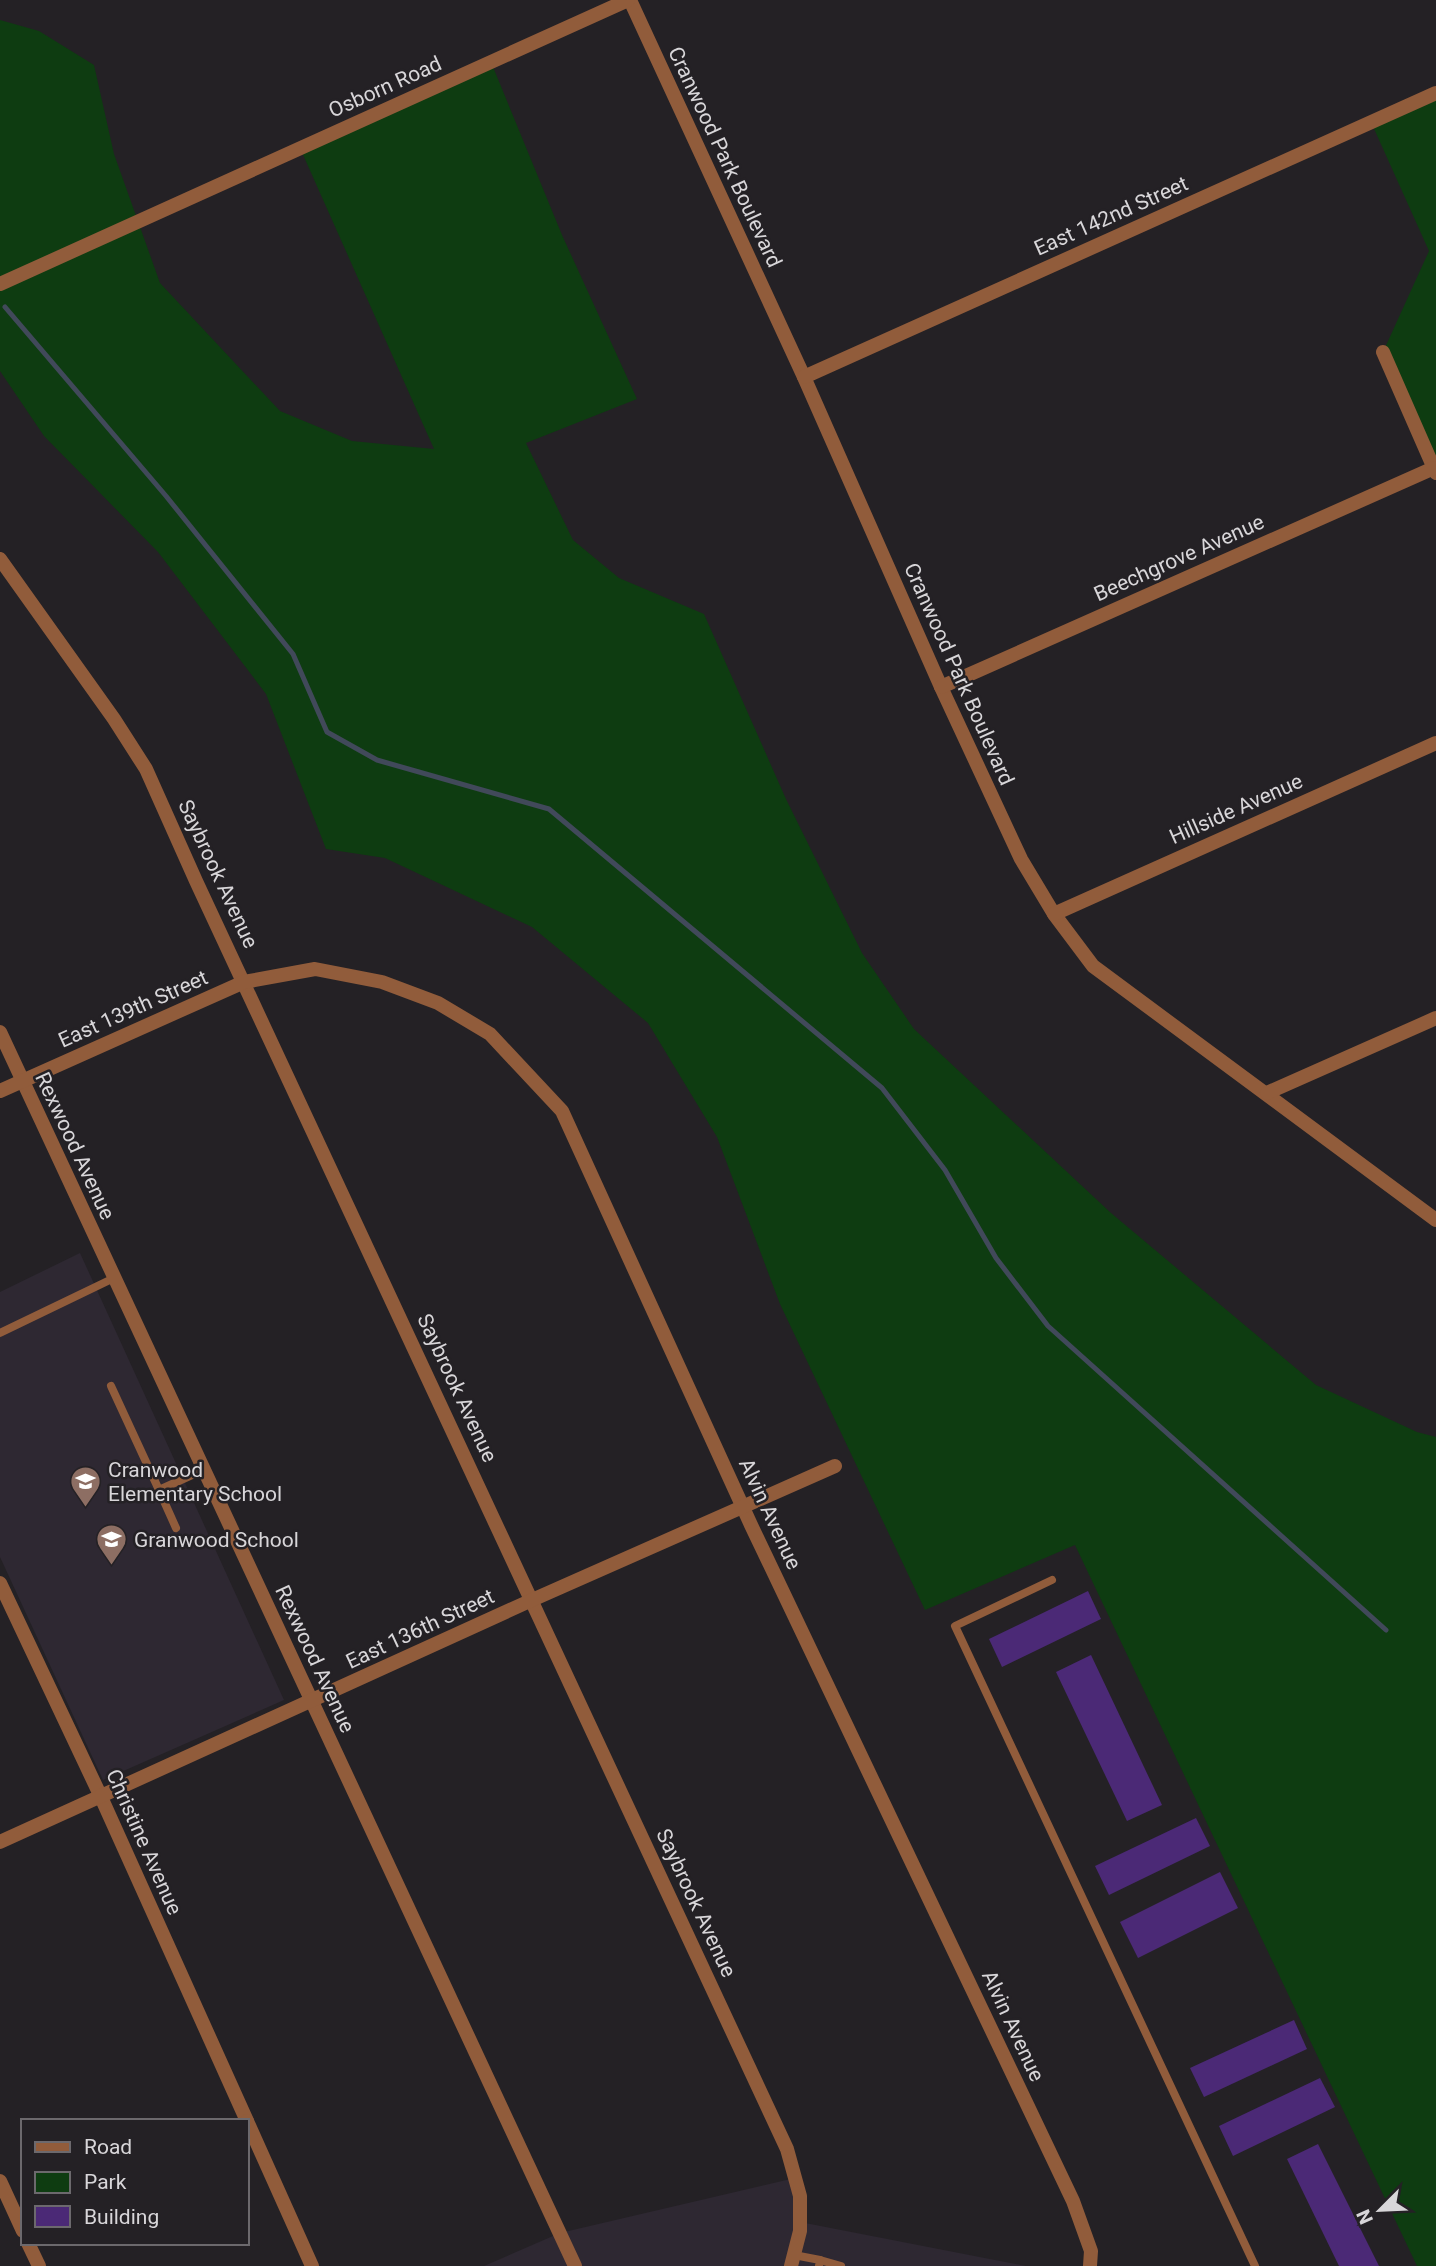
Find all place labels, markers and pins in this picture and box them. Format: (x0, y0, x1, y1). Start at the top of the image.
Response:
place label: Cranwood Elementary School (108, 1458, 282, 1506)
school or university icon: Cranwood Elementary School (68, 1465, 102, 1509)
school or university icon: Granwood School (94, 1523, 128, 1567)
place label: Granwood School (134, 1528, 299, 1552)

